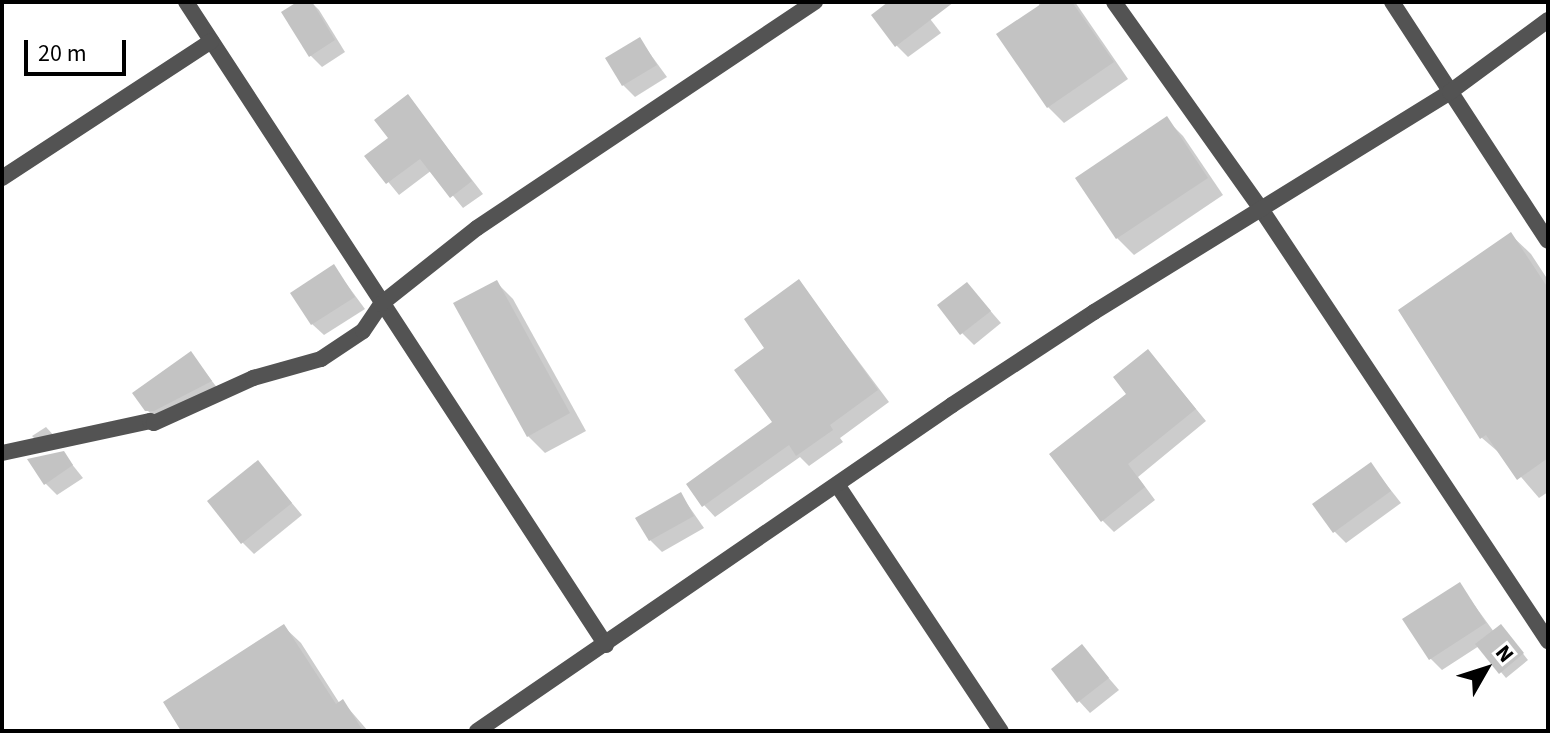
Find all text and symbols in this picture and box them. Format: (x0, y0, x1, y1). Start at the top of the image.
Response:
scale bar (28, 24, 130, 74)
text: 20 m (38, 36, 87, 71)
north arrow (1446, 629, 1526, 709)
text: N (1488, 638, 1522, 670)

